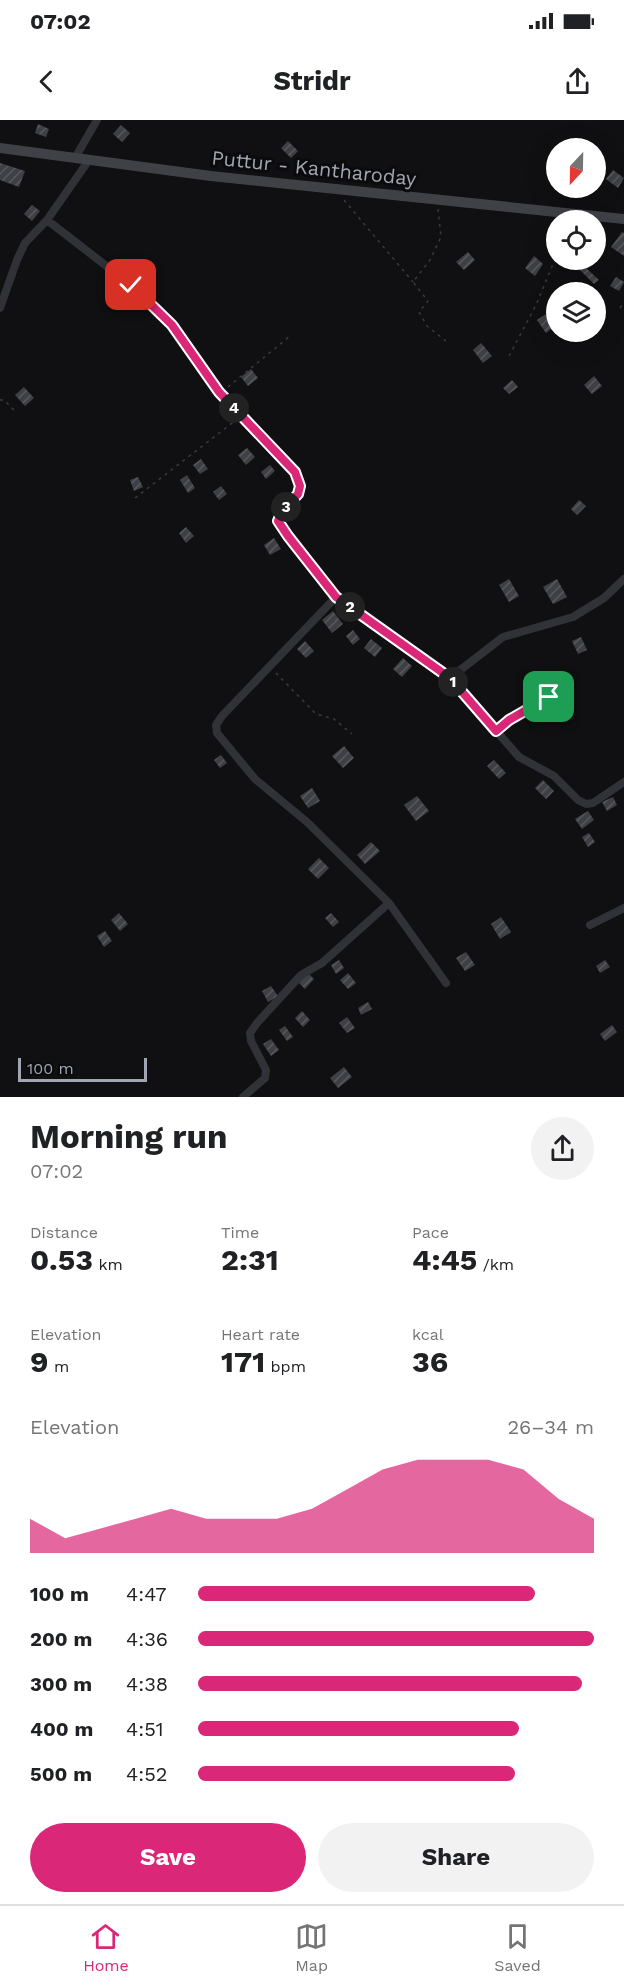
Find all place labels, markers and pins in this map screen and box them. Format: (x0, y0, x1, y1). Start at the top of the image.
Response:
pin (105, 259, 156, 310)
pin: 4 (219, 393, 249, 423)
pin: 3 (271, 492, 301, 522)
pin: 2 (335, 592, 365, 622)
pin: 1 (438, 667, 468, 697)
pin (523, 671, 574, 722)

